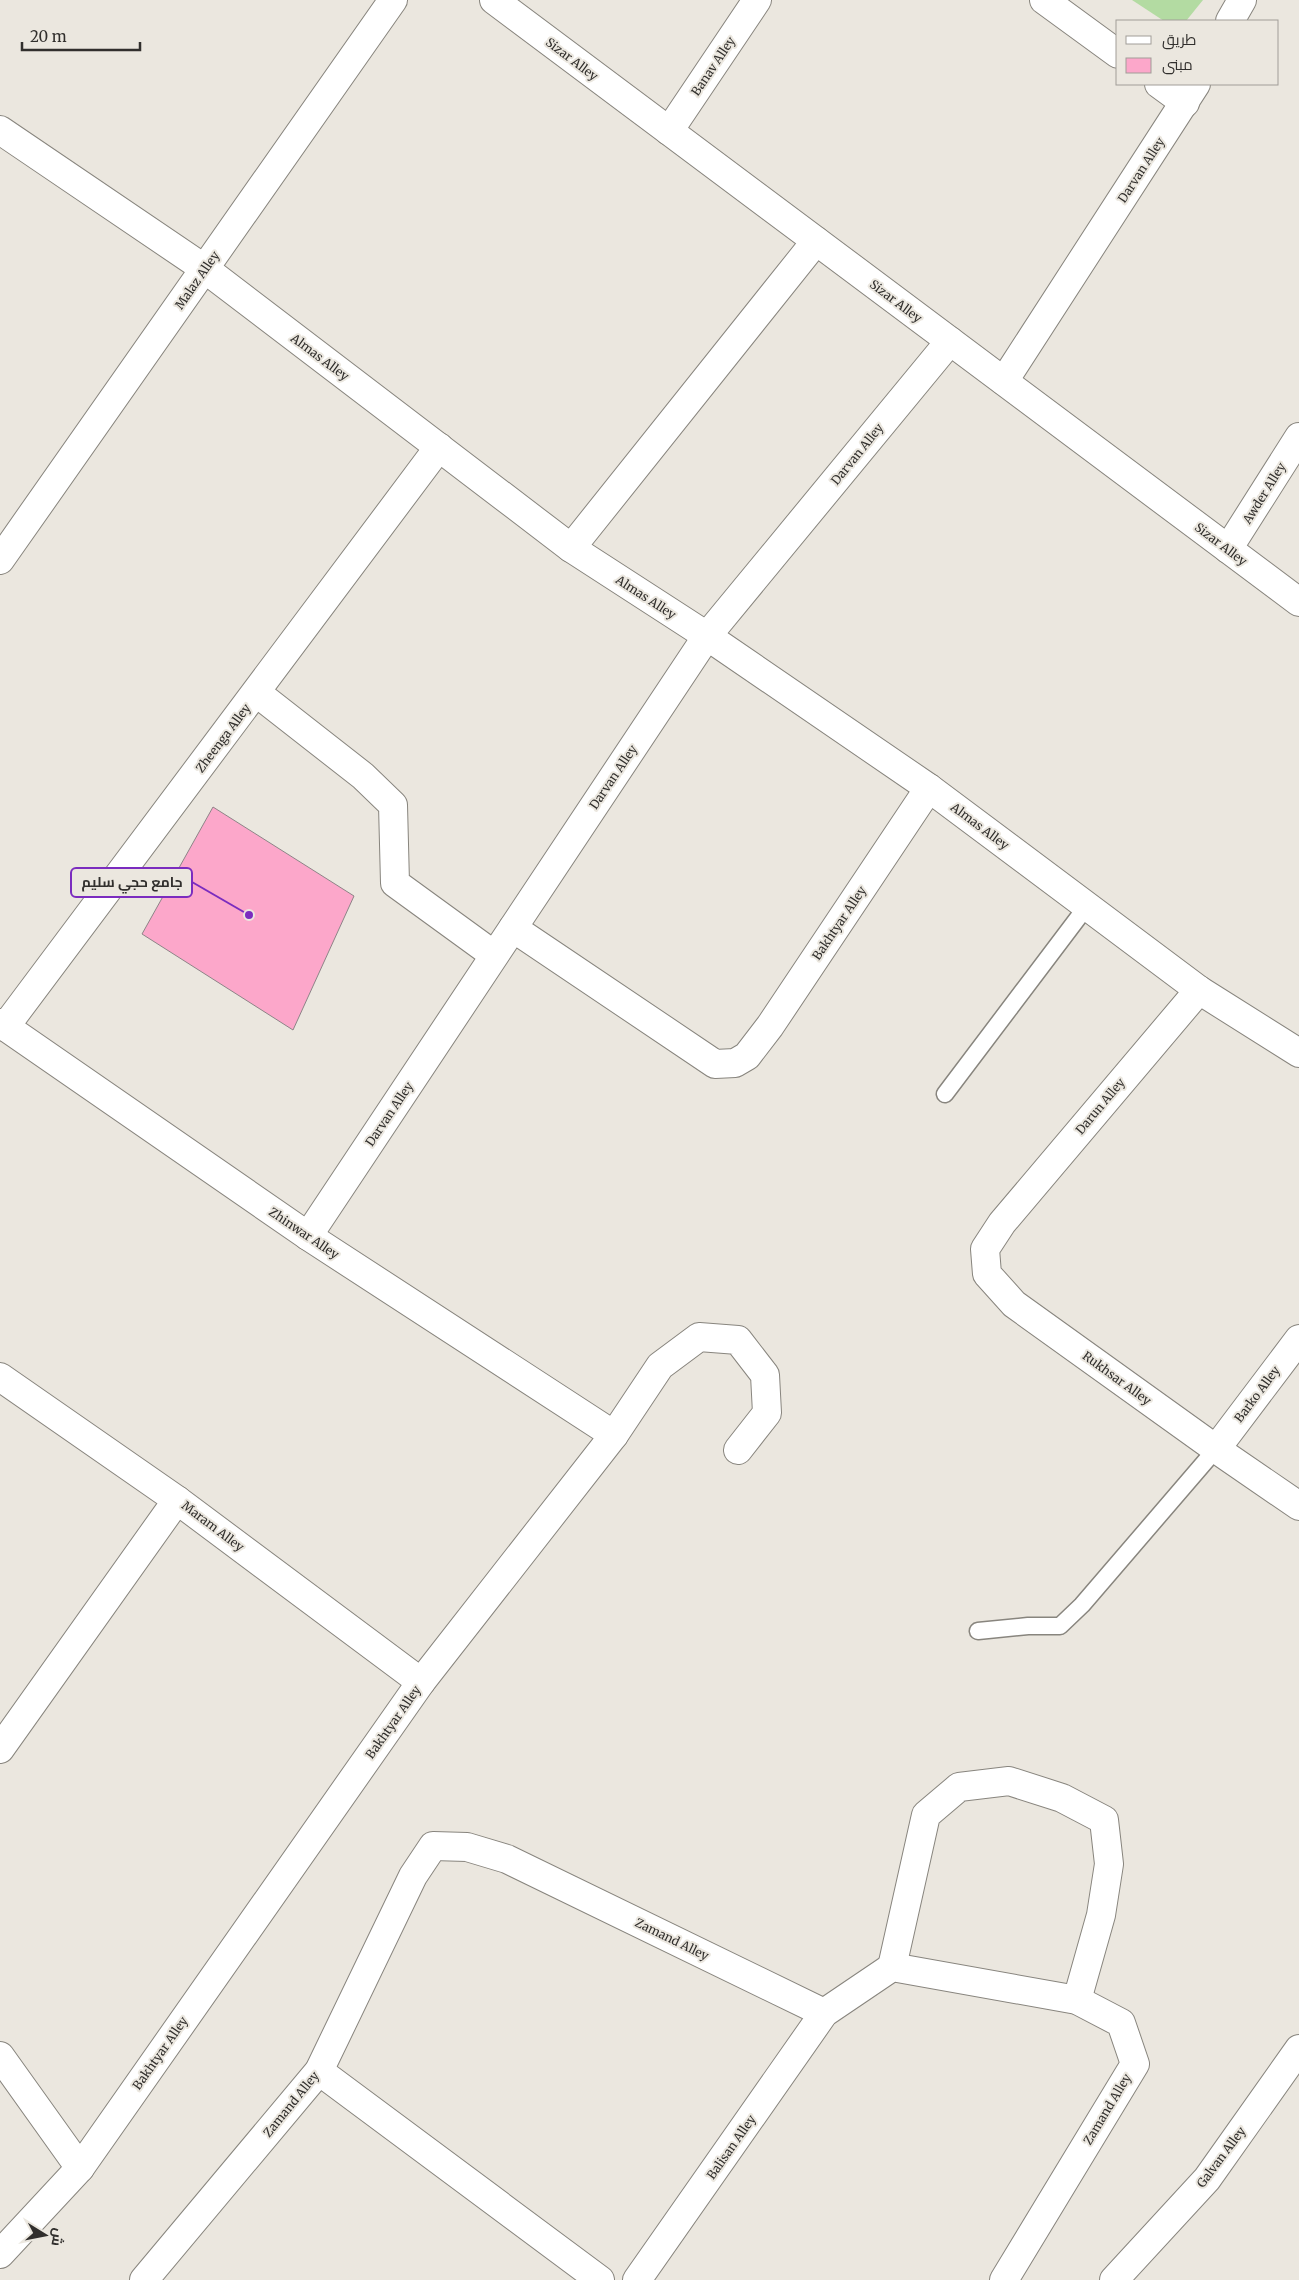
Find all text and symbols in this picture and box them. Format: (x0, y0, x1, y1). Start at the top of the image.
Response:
scale bar (22, 20, 140, 52)
legend (1116, 20, 1279, 85)
text: 20 m (30, 27, 67, 46)
text: طريق (1162, 30, 1196, 50)
street label: Sizar Alley (543, 34, 601, 84)
street label: Banav Alley (688, 34, 738, 98)
text: مبنى (1162, 55, 1193, 75)
street label: Darvan Alley (1114, 135, 1168, 205)
street label: Malaz Alley (172, 248, 222, 312)
street label: Sizar Alley (867, 276, 925, 326)
street label: Almas Alley (287, 330, 352, 384)
street label: Darvan Alley (828, 420, 886, 488)
street label: Awder Alley (1239, 460, 1289, 527)
street label: Sizar Alley (1192, 519, 1250, 569)
street label: Almas Alley (612, 571, 679, 622)
street label: Zheenga Alley (192, 701, 254, 775)
street label: Darvan Alley (586, 742, 640, 812)
street label: Almas Alley (947, 799, 1012, 853)
callout: جامع حجي سليم (71, 868, 192, 897)
text: جامع حجي سليم (81, 873, 183, 894)
street label: Bakhtyar Alley (809, 883, 869, 963)
street label: Darun Alley (1072, 1075, 1128, 1137)
street label: Darvan Alley (362, 1079, 416, 1149)
street label: Zhinwar Alley (266, 1204, 342, 1262)
street label: Rukhsar Alley (1080, 1348, 1154, 1408)
street label: Barko Alley (1231, 1363, 1283, 1425)
street label: Maram Alley (179, 1498, 247, 1554)
street label: Bakhtyar Alley (362, 1683, 424, 1761)
street label: Zamand Alley (633, 1915, 711, 1963)
street label: Bakhtyar Alley (129, 2014, 191, 2092)
street label: Zamand Alley (260, 2068, 322, 2140)
street label: Zamand Alley (1080, 2071, 1134, 2147)
street label: Balisan Alley (703, 2112, 759, 2182)
street label: Galvan Alley (1193, 2124, 1249, 2190)
north arrow (20, 2210, 70, 2260)
text: ش (47, 2227, 68, 2248)

